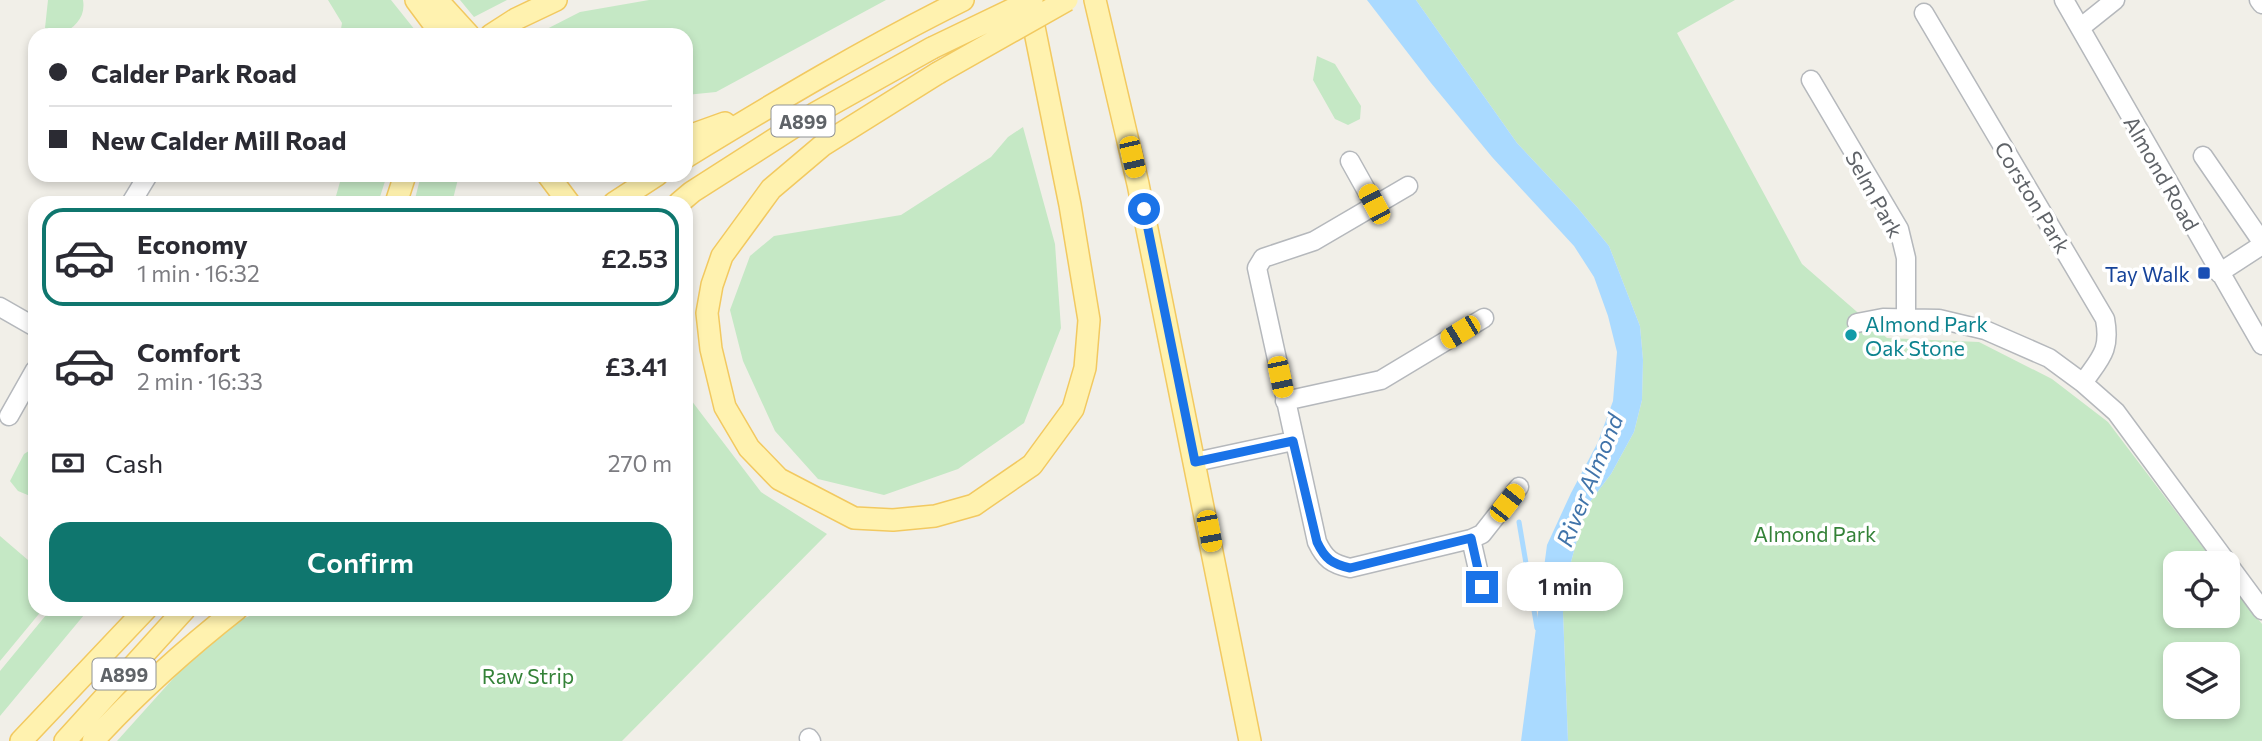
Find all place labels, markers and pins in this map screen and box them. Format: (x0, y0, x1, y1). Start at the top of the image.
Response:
place label: Tay Walk (2105, 261, 2190, 286)
marker: Tay Walk (2196, 265, 2212, 281)
place label: Almond Park Oak Stone (1865, 311, 1988, 360)
marker: Almond Park Oak Stone (1843, 327, 1859, 343)

